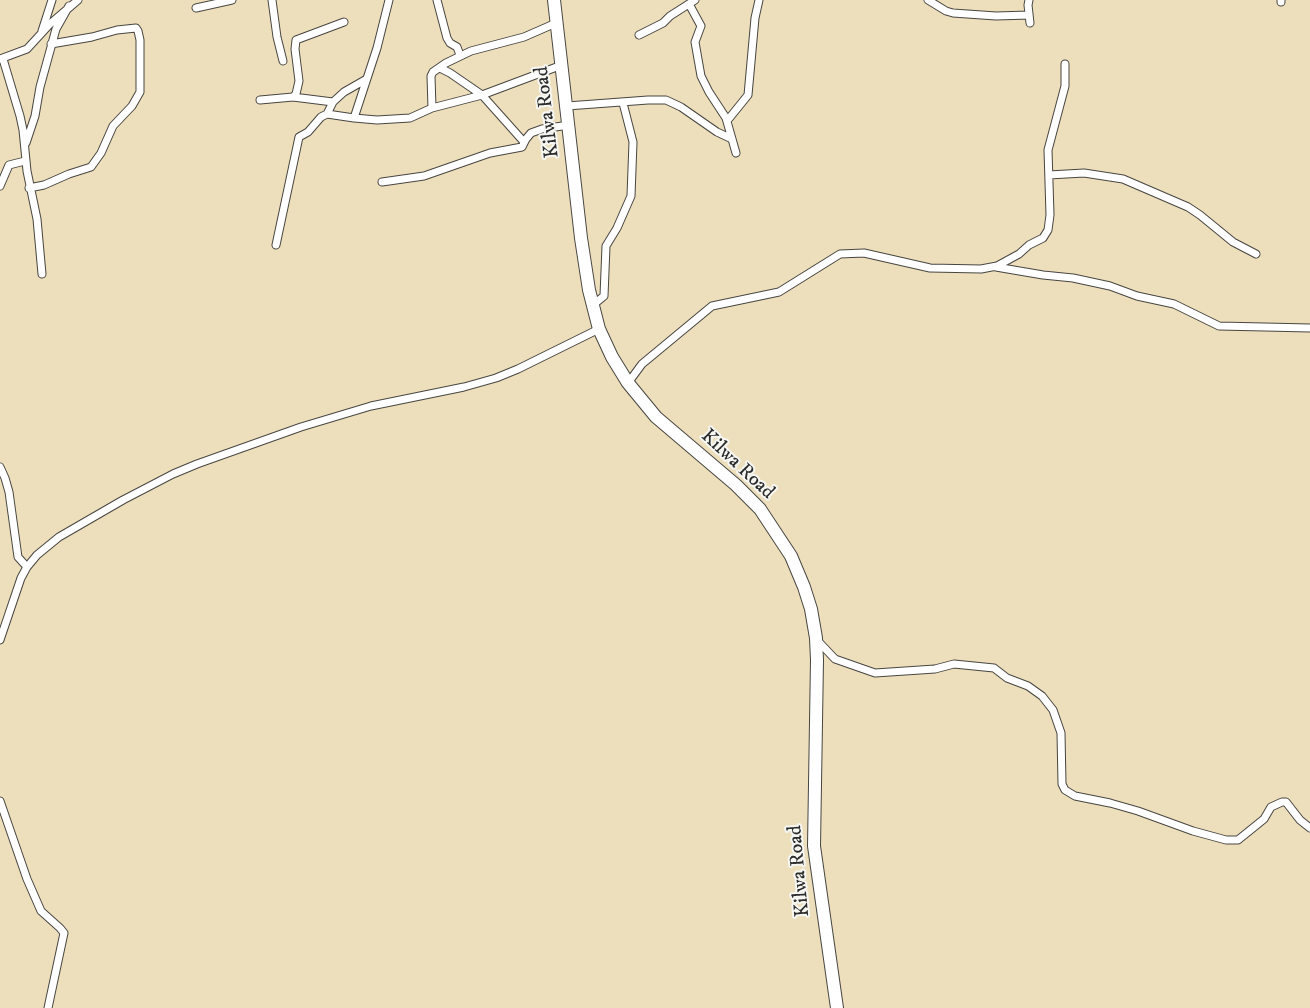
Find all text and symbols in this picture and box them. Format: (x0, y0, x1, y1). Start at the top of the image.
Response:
street label: Kilwa Road (530, 65, 566, 159)
street label: Kilwa Road (695, 425, 779, 505)
street label: Kilwa Road (784, 824, 816, 918)

